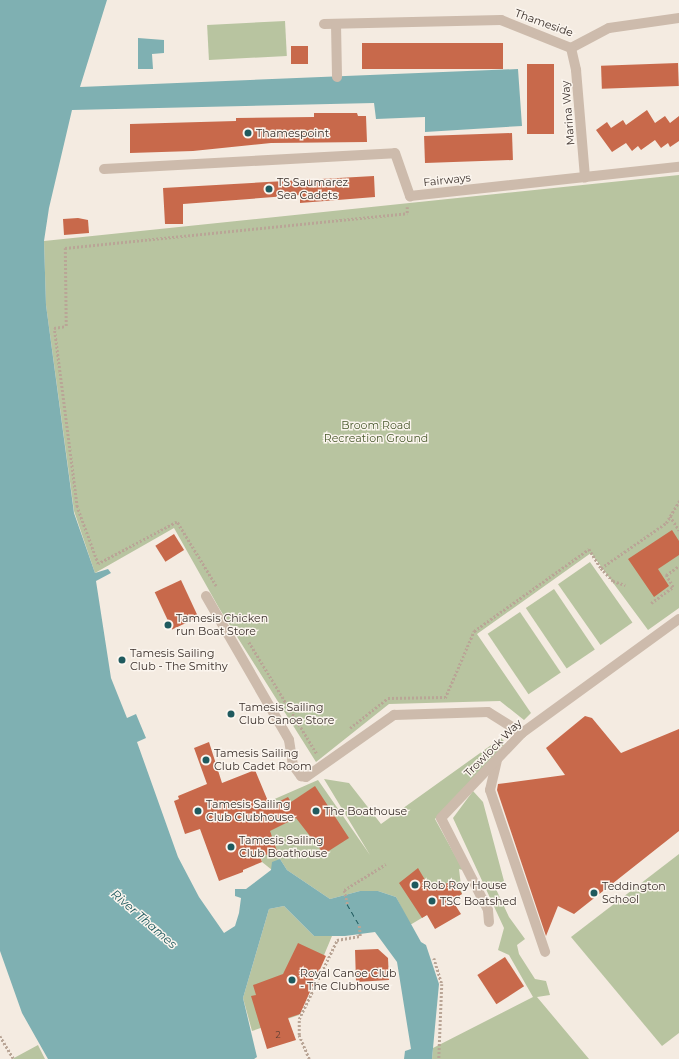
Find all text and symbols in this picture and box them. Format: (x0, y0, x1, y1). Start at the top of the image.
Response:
street label: Thameside (513, 6, 575, 40)
street label: Marina Way (559, 80, 577, 146)
place label: Thamespoint (256, 126, 329, 140)
marker: Thamespoint (243, 128, 253, 138)
street label: Fairways (423, 171, 471, 189)
place label: TS Saumarez Sea Cadets (277, 176, 348, 202)
marker: TS Saumarez Sea Cadets (264, 184, 274, 194)
park label: Broom Road Recreation Ground (324, 419, 428, 445)
place label: Tamesis Chicken run Boat Store (176, 612, 268, 638)
marker: Tamesis Chicken run Boat Store (163, 620, 173, 630)
place label: Tamesis Sailing Club - The Smithy (130, 647, 228, 673)
marker: Tamesis Sailing Club - The Smithy (117, 655, 127, 665)
place label: Tamesis Sailing Club Canoe Store (239, 701, 334, 727)
marker: Tamesis Sailing Club Canoe Store (226, 709, 236, 719)
street label: Trowlock Way (461, 716, 525, 780)
place label: Tamesis Sailing Club Cadet Room (214, 747, 312, 773)
marker: Tamesis Sailing Club Cadet Room (201, 755, 211, 765)
place label: Tamesis Sailing Club Clubhouse (206, 798, 294, 824)
place label: The Boathouse (324, 804, 407, 818)
marker: Tamesis Sailing Club Clubhouse (193, 806, 203, 816)
marker: The Boathouse (311, 806, 321, 816)
place label: Tamesis Sailing Club Boathouse (239, 834, 327, 860)
marker: Tamesis Sailing Club Boathouse (226, 842, 236, 852)
place label: Rob Roy House (423, 878, 507, 892)
marker: Rob Roy House (410, 880, 420, 890)
place label: Teddington School (602, 880, 666, 906)
water label: River Thames (108, 887, 180, 951)
marker: Teddington School (589, 888, 599, 898)
place label: TSC Boatshed (440, 894, 517, 908)
marker: TSC Boatshed (427, 896, 437, 906)
place label: Royal Canoe Club - The Clubhouse (300, 967, 396, 993)
marker: Royal Canoe Club - The Clubhouse (287, 975, 297, 985)
house number: 2 (275, 1030, 281, 1040)

